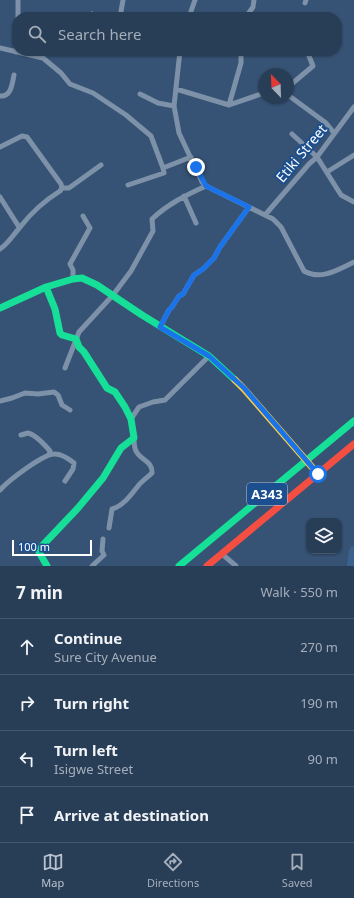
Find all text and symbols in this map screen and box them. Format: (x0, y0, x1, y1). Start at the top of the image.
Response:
search box (12, 12, 342, 56)
icon: search (26, 23, 48, 45)
text: Search here (58, 24, 141, 44)
north arrow (258, 68, 294, 104)
street label: Etiki Street (271, 120, 331, 186)
route end (187, 158, 205, 176)
route start (309, 465, 327, 483)
road number: A343 (247, 483, 287, 505)
map controls (306, 518, 342, 554)
button: layers (306, 518, 342, 554)
scale bar (12, 538, 92, 557)
text: 100 m (18, 539, 50, 554)
text: 7 min (16, 581, 63, 604)
text: Walk · 550 m (260, 583, 338, 601)
text: Continue (54, 628, 122, 648)
icon: ahead (16, 636, 38, 658)
text: 270 m (300, 638, 338, 656)
text: Sure City Avenue (54, 648, 157, 666)
icon: right (16, 692, 38, 714)
text: Turn right (54, 693, 129, 713)
text: 190 m (300, 694, 338, 712)
text: Turn left (54, 740, 118, 760)
icon: left (16, 748, 38, 770)
text: 90 m (308, 750, 338, 768)
text: Isigwe Street (54, 760, 133, 778)
icon: arrive (16, 804, 38, 826)
text: Arrive at destination (54, 805, 209, 825)
tab: Map (41, 851, 64, 890)
tab: Directions (147, 851, 199, 890)
tab: Saved (282, 851, 313, 890)

